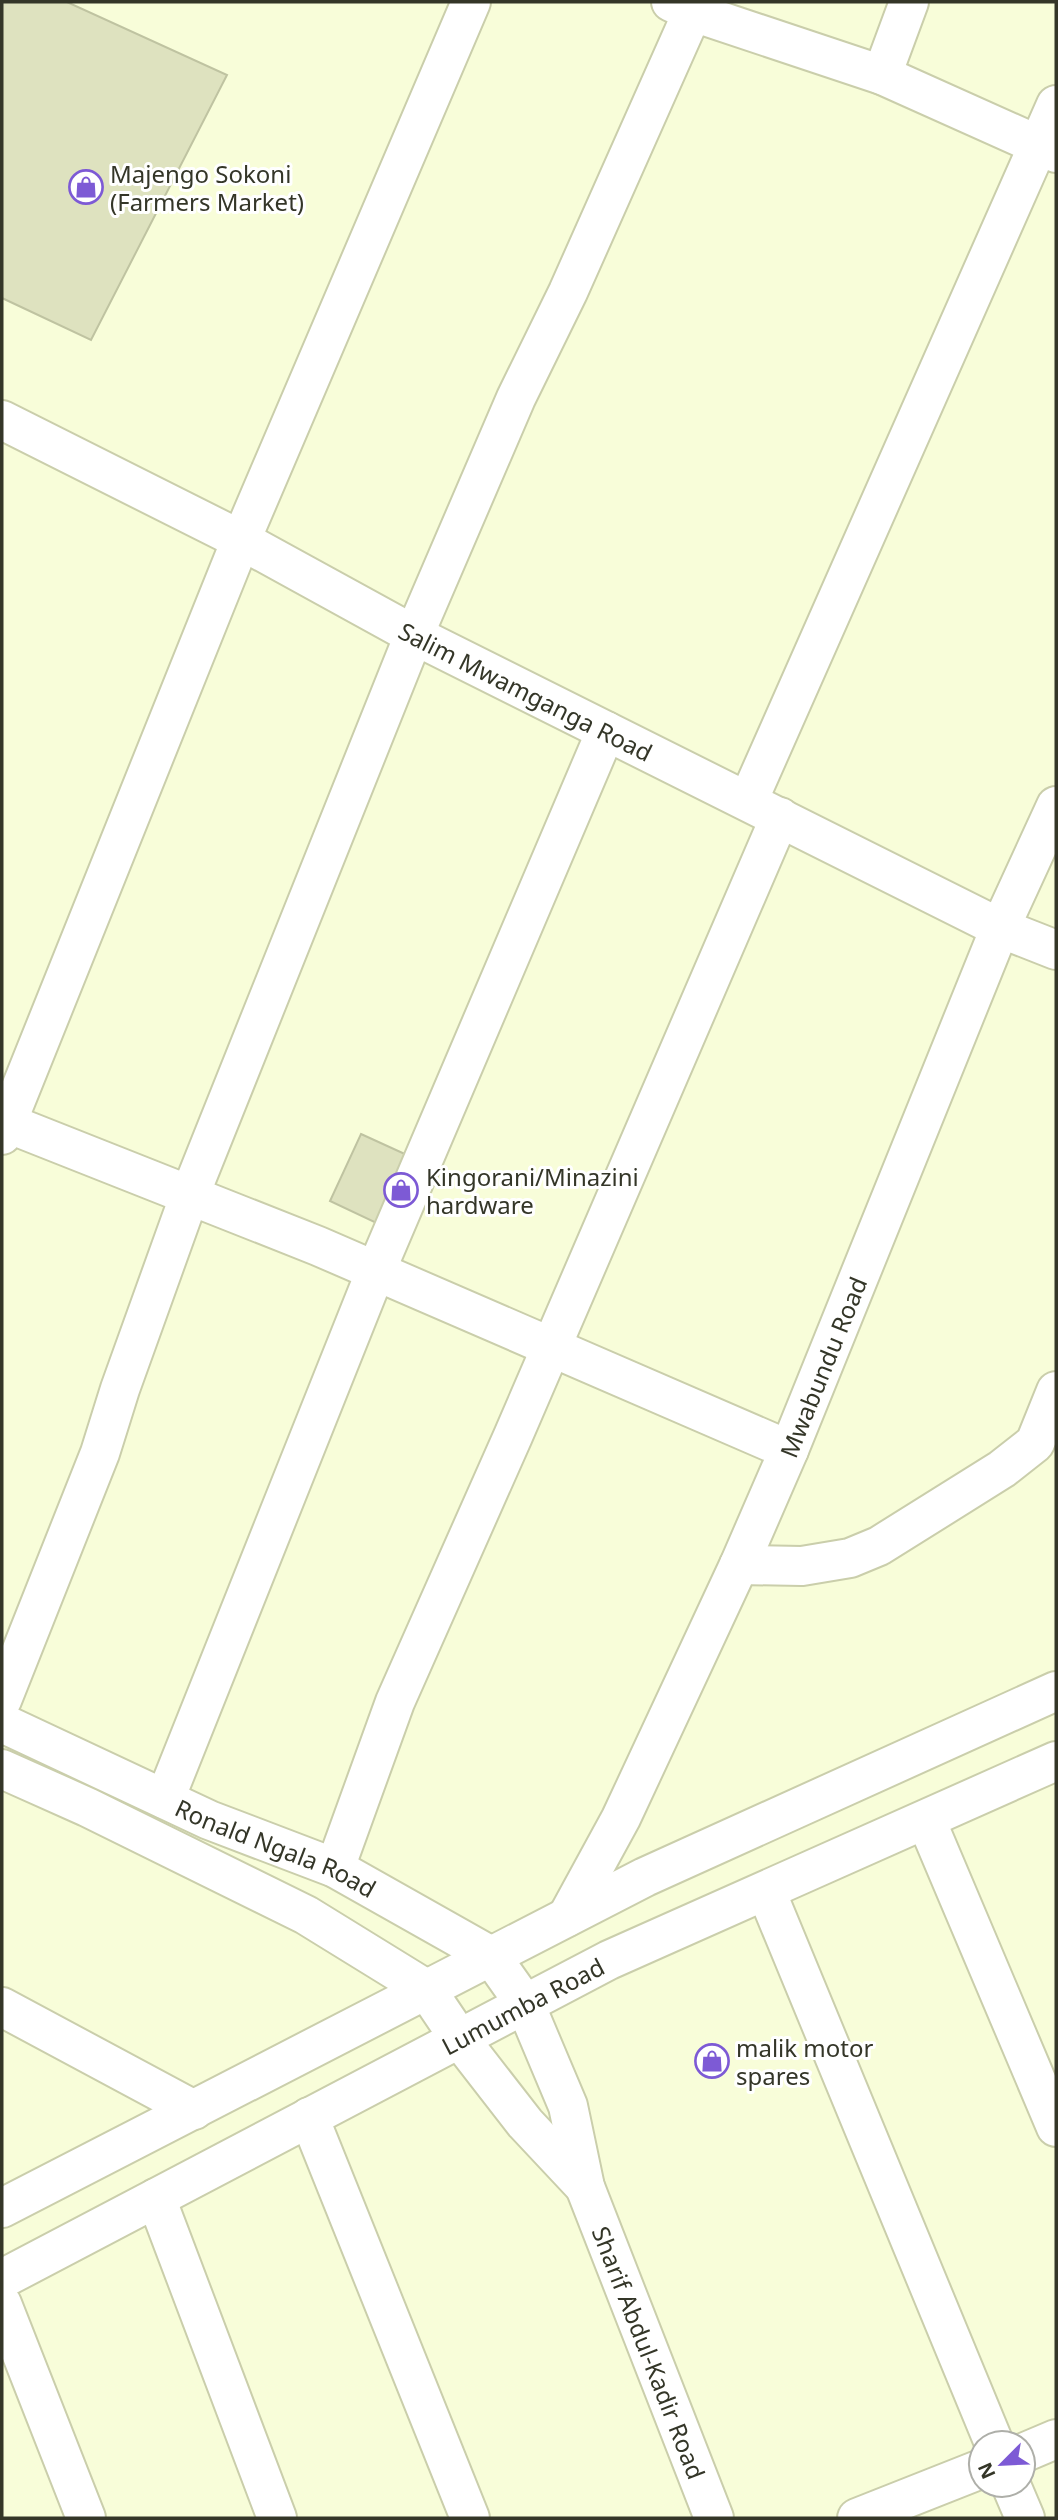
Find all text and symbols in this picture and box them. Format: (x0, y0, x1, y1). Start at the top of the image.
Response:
place label: Majengo Sokoni (Farmers Market) (110, 157, 304, 218)
shop icon: Majengo Sokoni (Farmers Market) (67, 168, 105, 206)
street label: Salim Mwamganga Road (393, 614, 658, 768)
place label: Kingorani/Minazini hardware (426, 1160, 639, 1221)
shop icon: Kingorani/Minazini hardware (382, 1171, 420, 1209)
street label: Mwabundu Road (771, 1272, 874, 1462)
street label: Ronald Ngala Road (170, 1790, 382, 1905)
street label: Lumumba Road (435, 1949, 610, 2062)
place label: malik motor spares (736, 2031, 873, 2092)
shop icon: malik motor spares (693, 2042, 731, 2080)
street label: Sharif Abdul-Kadir Road (585, 2221, 714, 2484)
north arrow (967, 2429, 1037, 2499)
text: N (971, 2459, 1001, 2483)

